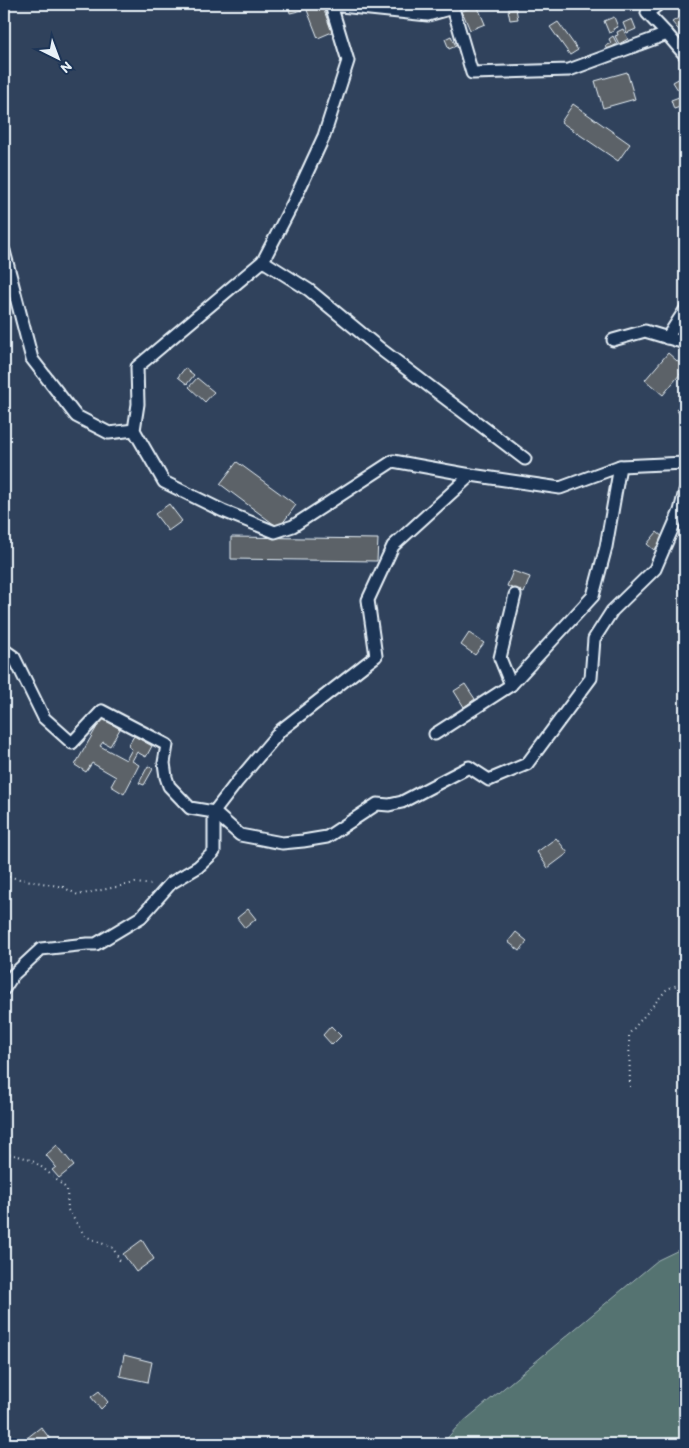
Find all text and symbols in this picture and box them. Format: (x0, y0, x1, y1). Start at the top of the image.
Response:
north arrow (32, 32, 82, 82)
text: N (57, 58, 76, 77)

